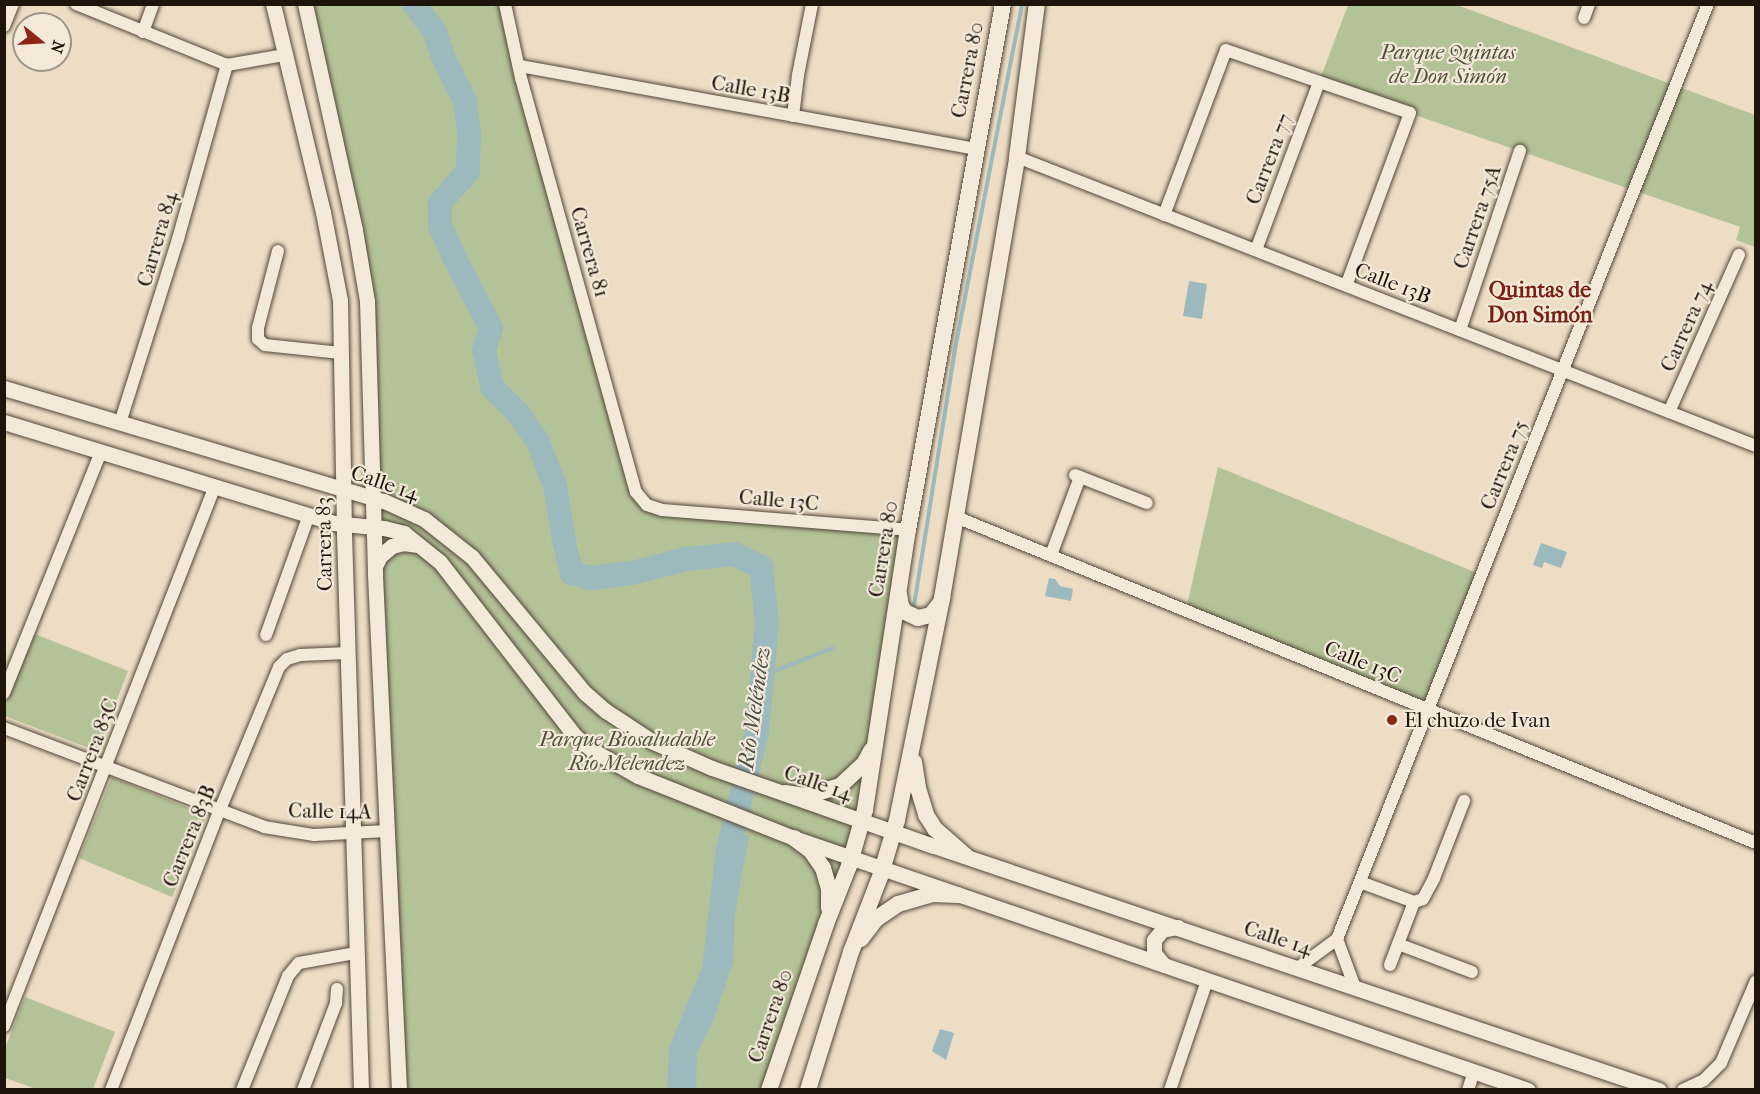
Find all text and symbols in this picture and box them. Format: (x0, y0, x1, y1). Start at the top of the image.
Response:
north arrow (12, 12, 72, 72)
street label: Carrera 80 (945, 20, 989, 120)
text: N (47, 38, 69, 56)
park label: Parque Quintas de Don Simón (1380, 39, 1516, 89)
street label: Calle 13B (709, 70, 793, 108)
street label: Carrera 77 (1240, 110, 1298, 208)
street label: Carrera 75A (1448, 162, 1506, 272)
street label: Carrera 84 (131, 188, 183, 290)
street label: Carrera 81 (565, 204, 615, 300)
street label: Calle 13B (1351, 257, 1435, 309)
district label: Quintas de Don Simón (1487, 277, 1593, 328)
street label: Carrera 74 (1655, 277, 1717, 375)
street label: Carrera 75 (1475, 417, 1533, 513)
street label: Calle 14 (348, 460, 422, 506)
street label: Calle 13C (738, 484, 820, 516)
street label: Carrera 83 (311, 497, 337, 591)
street label: Carrera 80 (863, 499, 903, 599)
street label: Calle 13C (1321, 635, 1405, 689)
water label: Río Meléndez (733, 645, 777, 771)
street label: Carrera 83C (61, 695, 123, 805)
place label: El chuzo de Ivan (1404, 707, 1550, 733)
marker: El chuzo de Ivan (1385, 713, 1399, 727)
park label: Parque Biosaludable Río Melendez (539, 726, 715, 776)
street label: Calle 14 (781, 760, 855, 806)
street label: Carrera 83B (157, 781, 221, 891)
street label: Calle 14A (288, 798, 372, 824)
street label: Calle 14 (1241, 915, 1315, 961)
street label: Carrera 80 (742, 966, 798, 1066)

